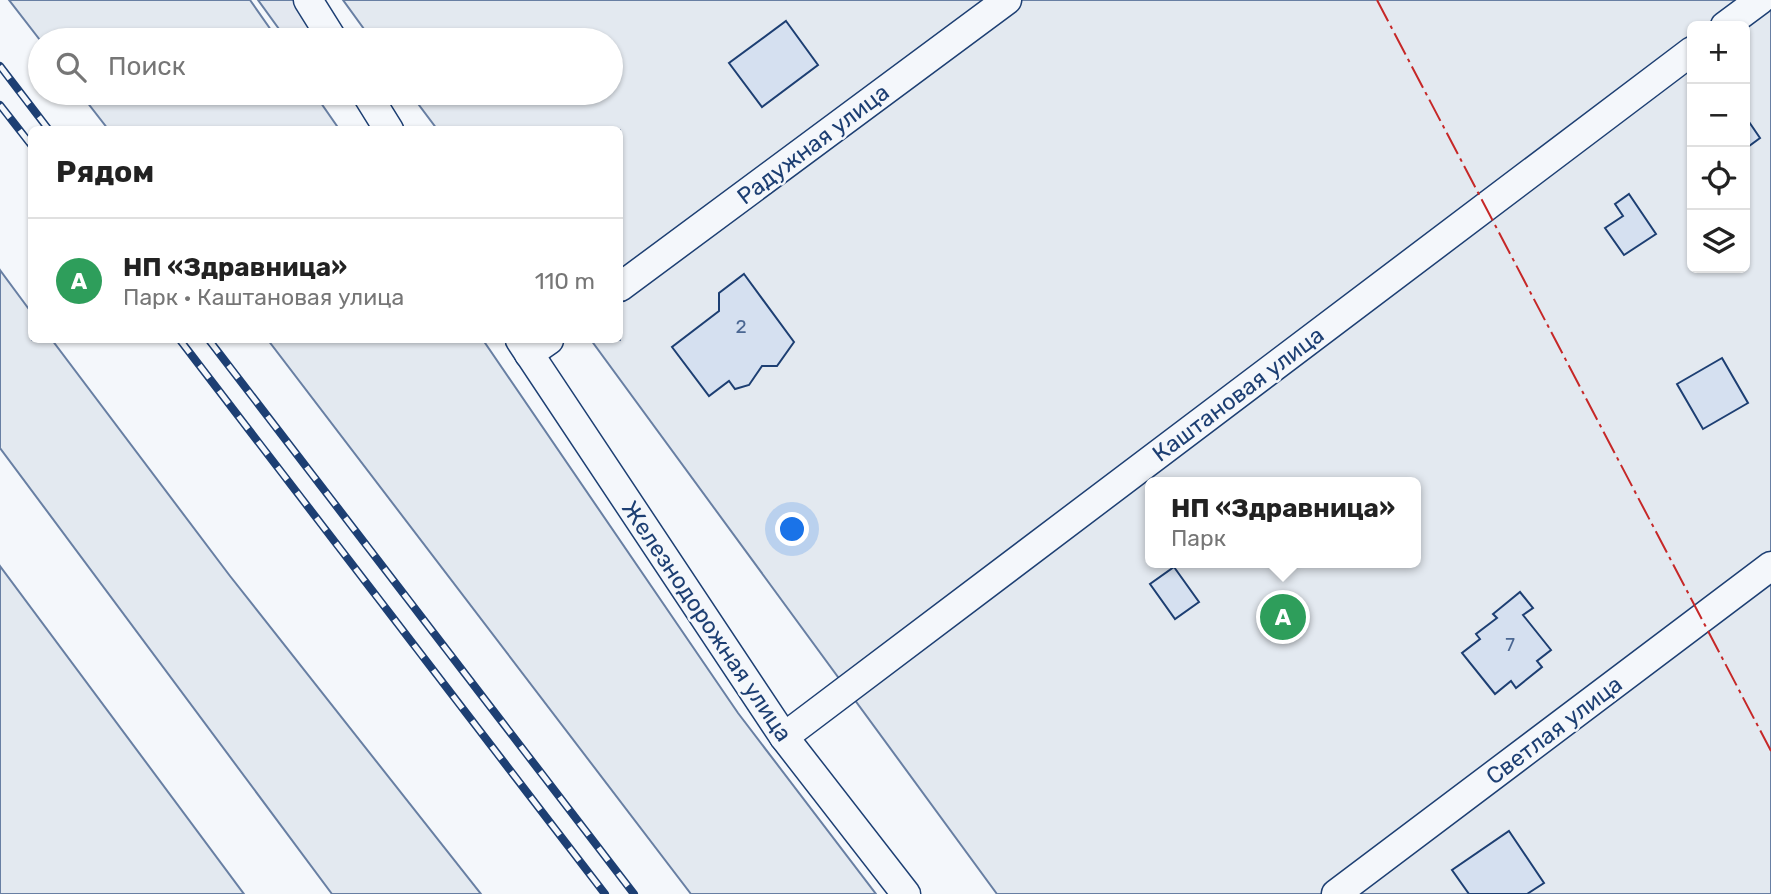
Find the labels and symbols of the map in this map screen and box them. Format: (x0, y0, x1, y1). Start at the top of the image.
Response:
street label: Радужная улица (731, 78, 895, 210)
house number: 2 (735, 315, 747, 338)
street label: Каштановая улица (1147, 320, 1329, 468)
street label: Железнодорожная улица (616, 495, 798, 747)
your location (775, 512, 809, 546)
pin: A (1260, 591, 1306, 643)
house number: 7 (1505, 633, 1515, 656)
street label: Светлая улица (1480, 670, 1628, 790)

